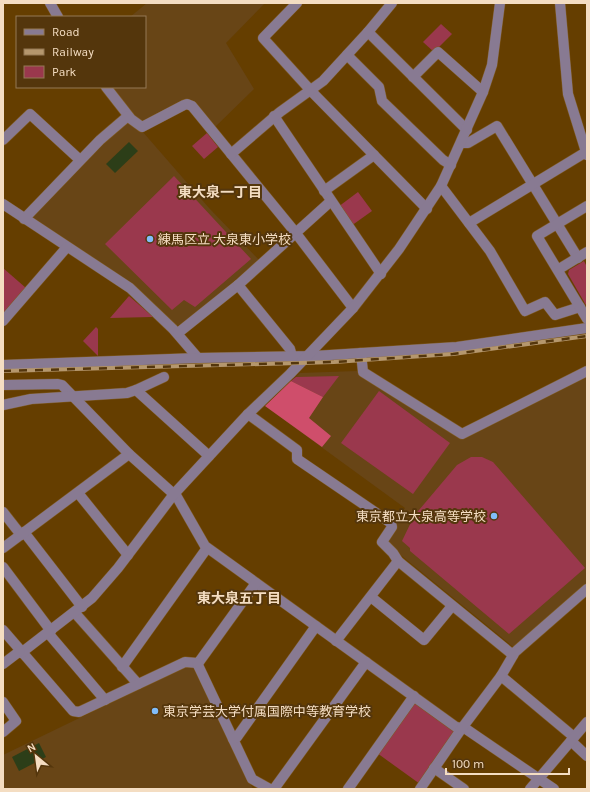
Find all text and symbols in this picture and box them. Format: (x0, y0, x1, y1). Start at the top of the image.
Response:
legend (16, 16, 146, 88)
text: Road (52, 25, 80, 39)
text: Railway (52, 45, 94, 59)
text: Park (52, 65, 77, 79)
district label: 東大泉一丁目 (178, 184, 262, 201)
place label: 練馬区立 大泉東小学校 (158, 232, 291, 247)
marker: 練馬区立 大泉東小学校 (145, 234, 155, 244)
place label: 東京都立大泉高等学校 (356, 509, 486, 524)
marker: 東京都立大泉高等学校 (489, 511, 499, 521)
district label: 東大泉五丁目 (197, 590, 281, 607)
place label: 東京学芸大学付属国際中等教育学校 (163, 704, 371, 719)
marker: 東京学芸大学付属国際中等教育学校 (150, 706, 160, 716)
north arrow (16, 736, 56, 776)
text: N (25, 740, 38, 755)
scale bar (446, 750, 569, 776)
text: 100 m (452, 757, 484, 771)

